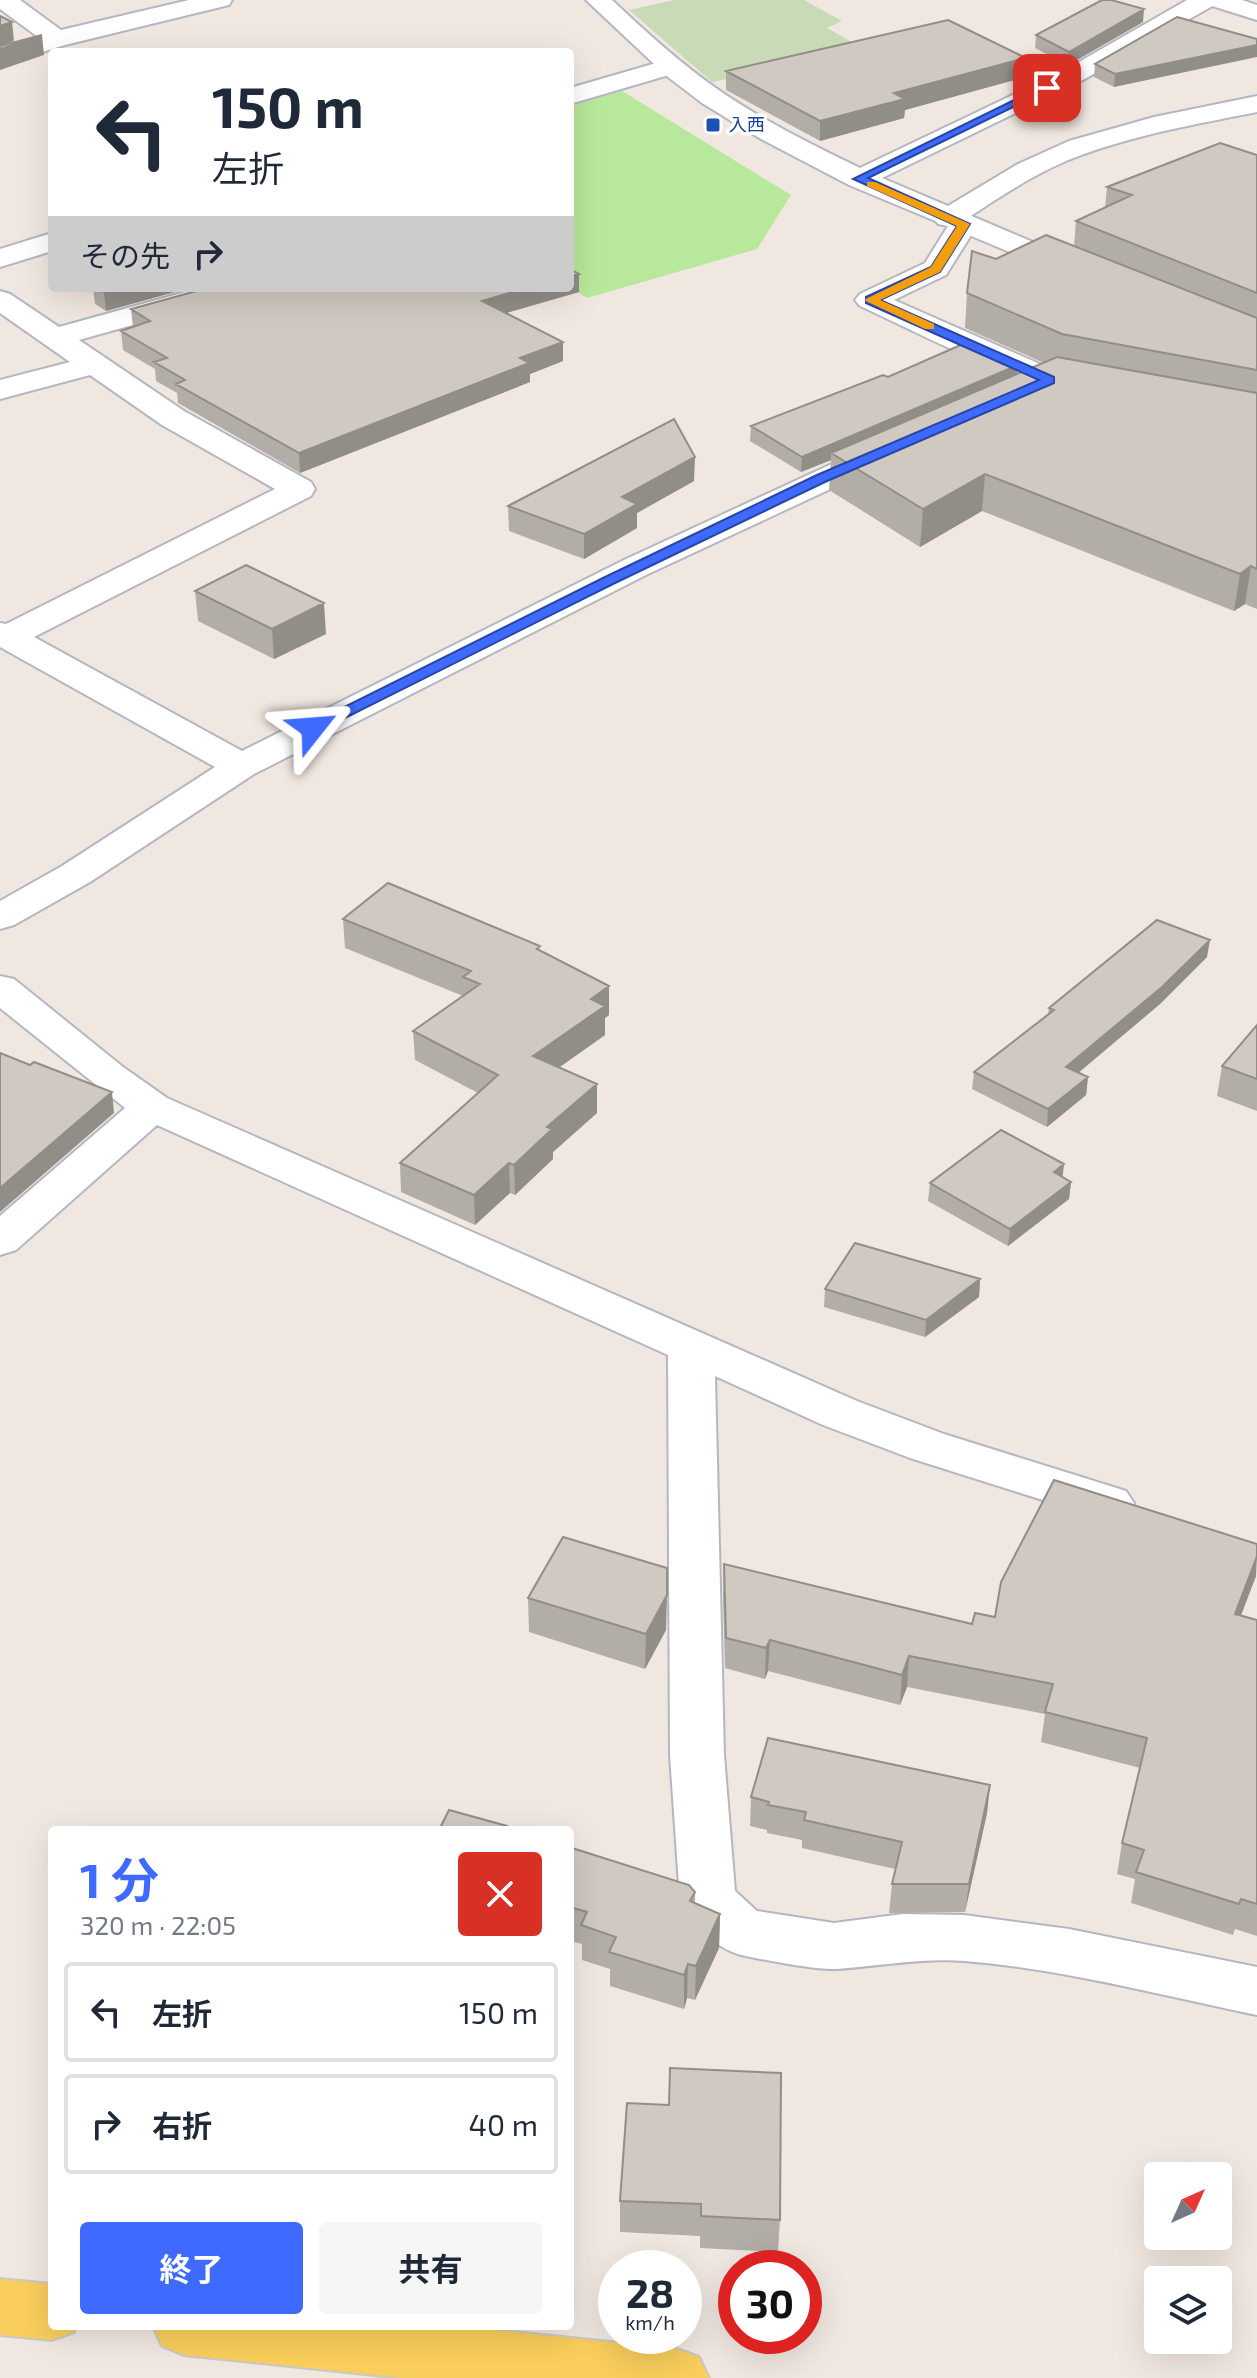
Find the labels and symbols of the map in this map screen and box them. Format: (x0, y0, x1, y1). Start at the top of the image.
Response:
pin (1013, 54, 1081, 122)
place label: 入西 (729, 113, 765, 135)
marker: 入西 (704, 116, 722, 134)
position arrow (271, 686, 355, 770)
north arrow (1144, 2162, 1232, 2250)
speed limit sign: 30 (718, 2250, 822, 2354)

